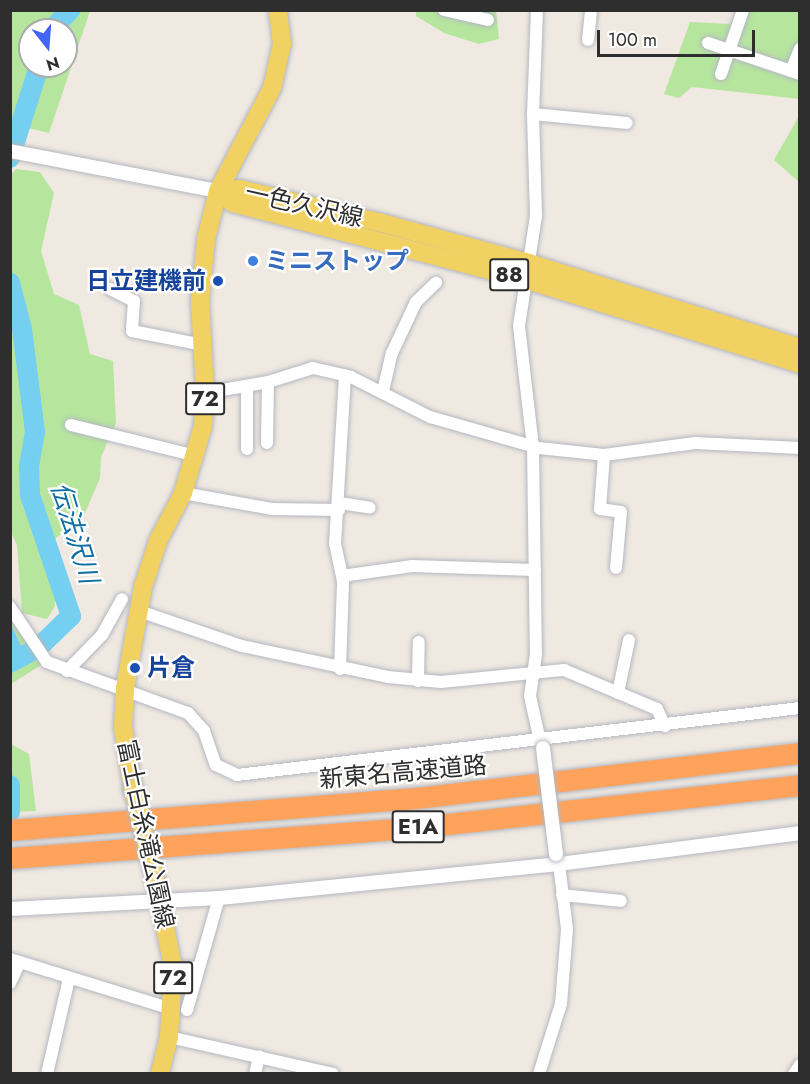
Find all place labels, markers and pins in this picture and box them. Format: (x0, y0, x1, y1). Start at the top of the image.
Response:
place label: ミニストップ (265, 247, 409, 275)
marker: ミニストップ (246, 254, 260, 268)
place label: 日立建機前 (86, 267, 206, 295)
marker: 日立建機前 (211, 274, 225, 288)
place label: 片倉 (147, 654, 195, 682)
marker: 片倉 (128, 661, 142, 675)

